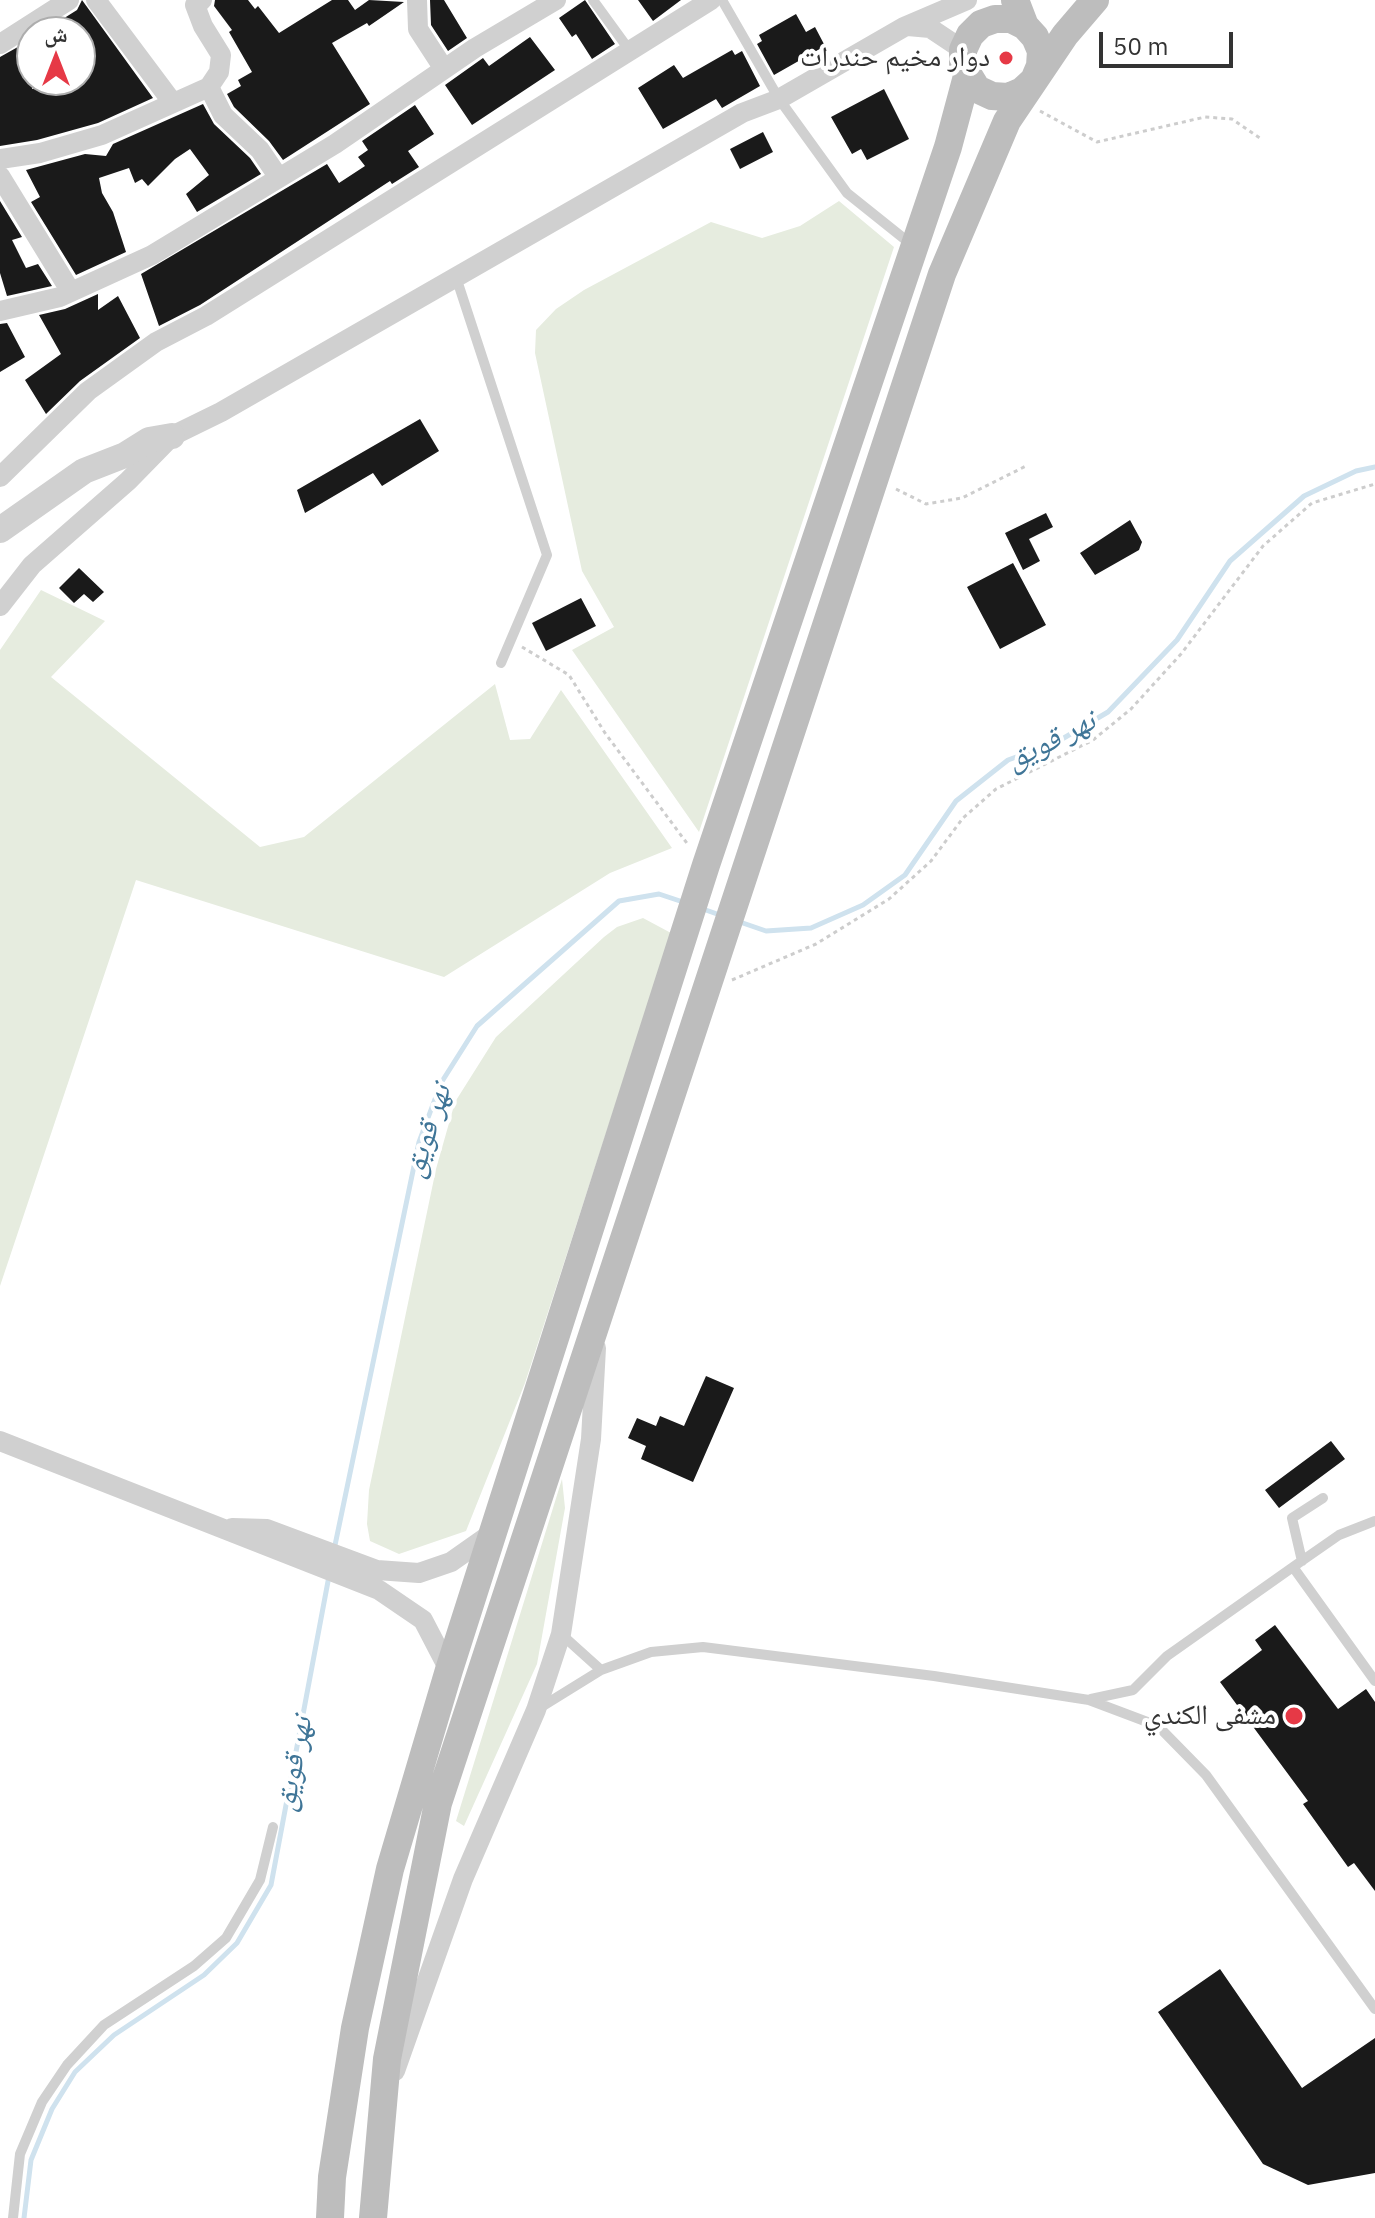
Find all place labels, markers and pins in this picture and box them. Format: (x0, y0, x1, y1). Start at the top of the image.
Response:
place label: دوار مخيم حندرات (800, 41, 990, 75)
marker: دوار مخيم حندرات (997, 49, 1015, 67)
place label: مشفى الكندي (1144, 1699, 1276, 1733)
marker: مشفى الكندي (1283, 1705, 1305, 1727)

